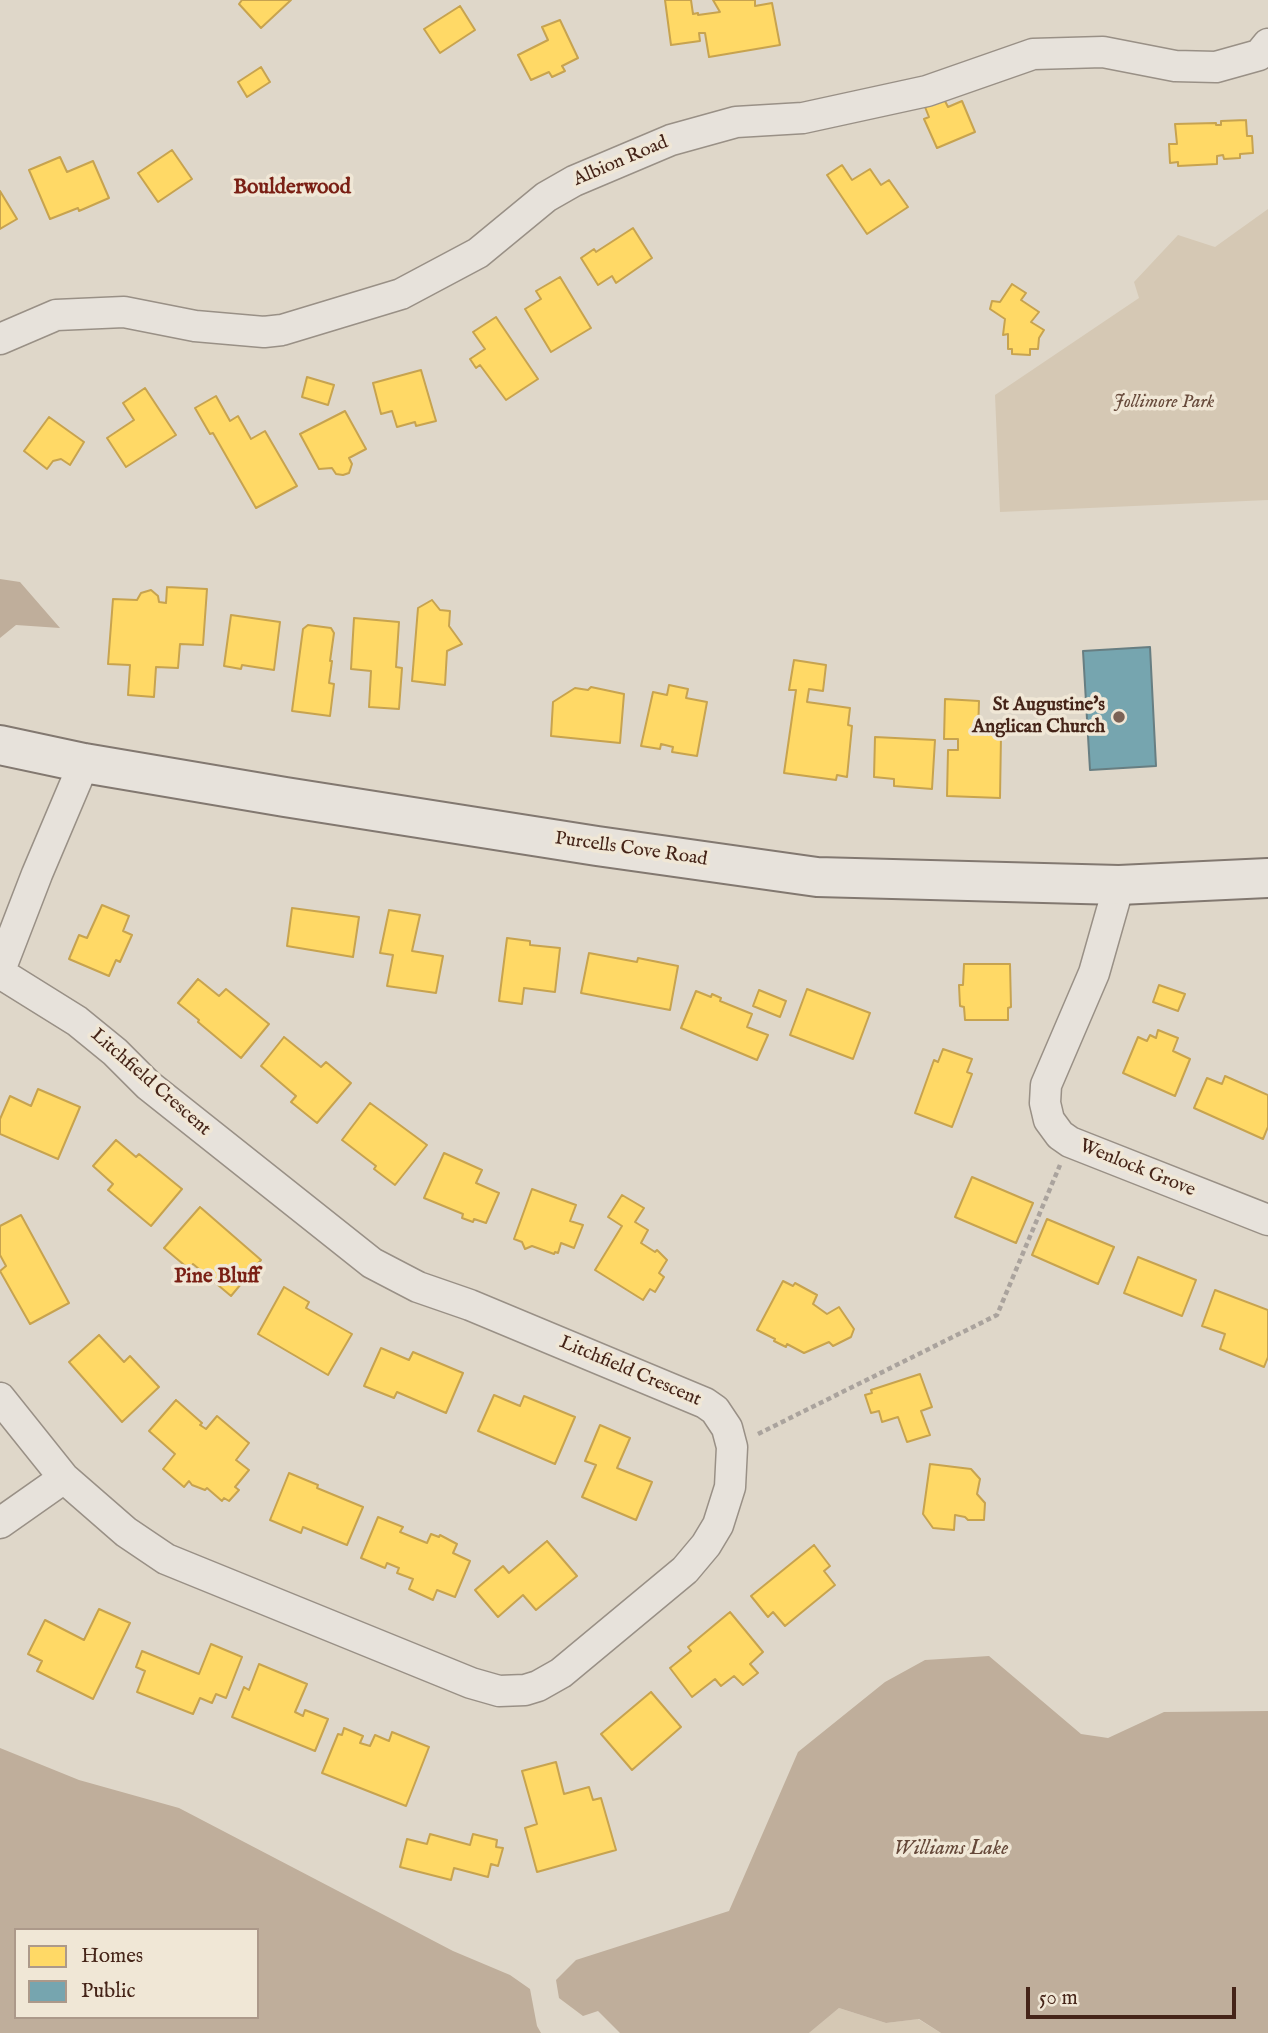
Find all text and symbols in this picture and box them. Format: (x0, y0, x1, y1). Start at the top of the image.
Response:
street label: Albion Road (570, 132, 672, 192)
district label: Boulderwood (233, 176, 351, 202)
park label: Jollimore Park (1114, 392, 1214, 414)
place label: St Augustine's Anglican Church (972, 695, 1105, 739)
marker: St Augustine's Anglican Church (1111, 709, 1127, 725)
street label: Purcells Cove Road (553, 828, 709, 872)
street label: Litchfield Crescent (85, 1025, 215, 1141)
street label: Wenlock Grove (1076, 1135, 1198, 1203)
district label: Pine Bluff (174, 1265, 260, 1291)
street label: Litchfield Crescent (556, 1332, 704, 1412)
water label: Williams Lake (894, 1837, 1008, 1863)
legend (14, 1928, 259, 2019)
text: Homes (81, 1943, 143, 1970)
scale bar (1030, 1974, 1240, 2018)
text: Public (81, 1978, 135, 2005)
text: 50 m (1039, 1985, 1078, 2012)

